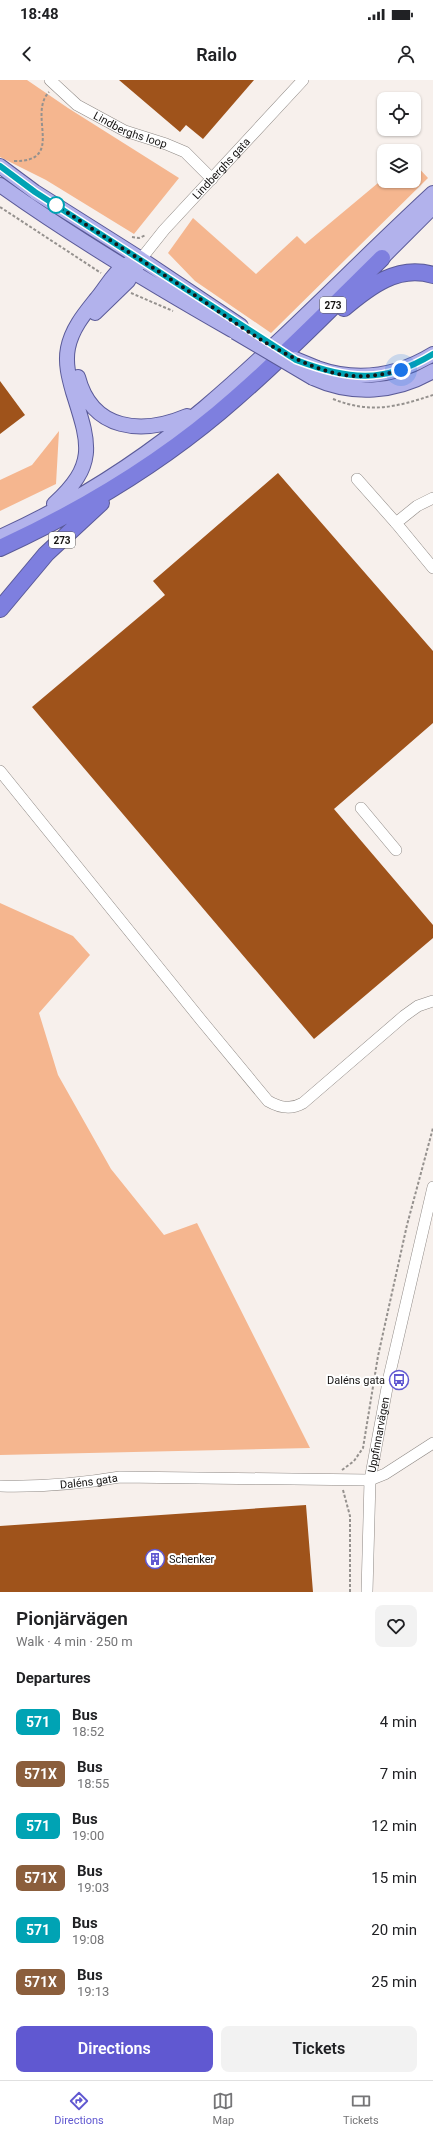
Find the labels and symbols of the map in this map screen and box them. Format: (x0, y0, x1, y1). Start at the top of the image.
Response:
street label: Lindberghs loop (91, 109, 169, 150)
street label: Lindberghs gata (189, 135, 253, 202)
unlabelled marker (47, 196, 65, 214)
road number: 273 (320, 297, 346, 313)
your location (391, 360, 411, 380)
road number: 273 (49, 532, 75, 548)
bus stop icon: Daléns gata (388, 1369, 410, 1391)
place label: Daléns gata (327, 1374, 385, 1387)
street label: Uppfinnarvägen (365, 1396, 392, 1474)
street label: Daléns gata (59, 1471, 118, 1491)
building icon: Schenker (144, 1548, 166, 1570)
place label: Schenker (169, 1553, 215, 1566)

